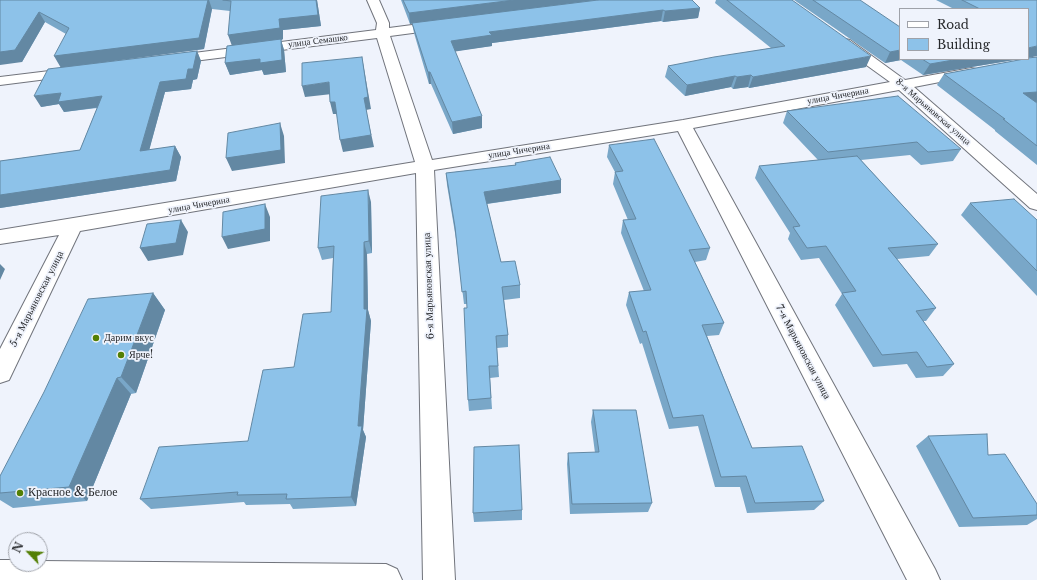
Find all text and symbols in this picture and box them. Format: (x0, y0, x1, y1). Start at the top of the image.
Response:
legend (899, 8, 1029, 60)
text: Road (937, 17, 969, 32)
street label: улица Семашко (288, 32, 348, 50)
text: Building (937, 37, 990, 52)
street label: 8-я Марьяновская улица (893, 77, 973, 147)
street label: улица Чичерина (806, 85, 870, 107)
street label: улица Чичерина (487, 141, 551, 161)
street label: улица Чичерина (167, 194, 231, 216)
street label: 6-я Марьяновская улица (421, 232, 437, 340)
street label: 5-я Марьяновская улица (8, 249, 66, 349)
street label: 7-я Марьяновская улица (773, 303, 833, 401)
place label: Дарим вкус (104, 332, 154, 344)
marker: Дарим вкус (91, 333, 101, 343)
place label: Ярче! (129, 349, 153, 361)
marker: Ярче! (116, 350, 126, 360)
place label: Красное & Белое (28, 486, 118, 500)
marker: Красное & Белое (15, 488, 25, 498)
north arrow (8, 532, 48, 572)
text: N (10, 540, 27, 555)

